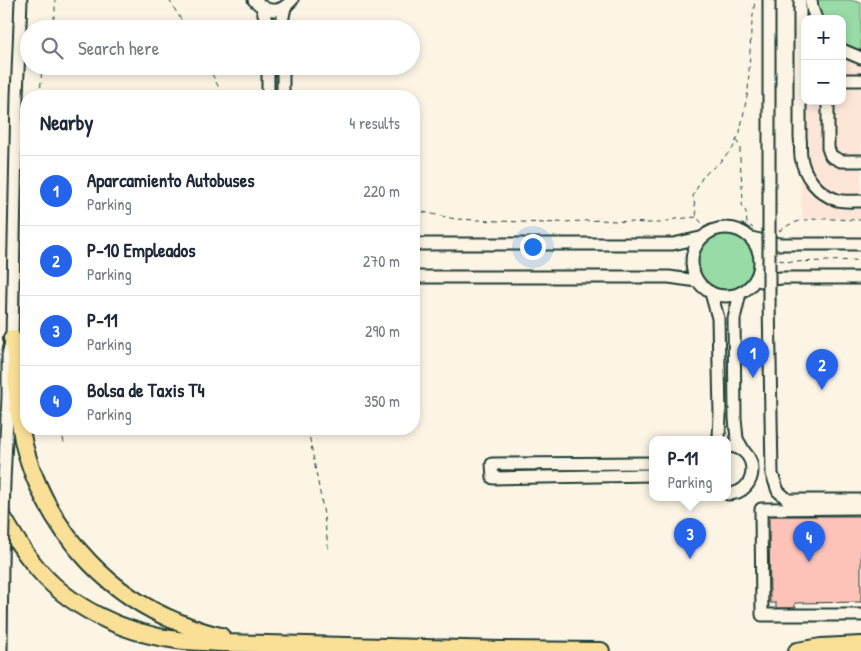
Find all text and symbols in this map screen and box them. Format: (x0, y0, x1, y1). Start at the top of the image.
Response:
map controls (801, 15, 846, 105)
button: + (801, 15, 846, 60)
search box (20, 20, 420, 75)
icon: search (38, 34, 66, 62)
text: Search here (78, 35, 159, 61)
button: − (801, 60, 846, 105)
text: Nearby (40, 108, 93, 137)
text: 4 results (349, 112, 400, 134)
text: Aparcamiento Autobuses (87, 167, 255, 193)
text: 1 (53, 180, 59, 202)
text: 220 m (363, 180, 400, 202)
text: Parking (87, 193, 132, 215)
your location (520, 234, 546, 260)
text: P-10 Empleados (87, 237, 196, 263)
text: 2 (52, 250, 60, 272)
text: 270 m (363, 250, 400, 272)
text: Parking (87, 263, 132, 285)
text: P-11 (87, 307, 118, 333)
text: 3 (52, 320, 60, 342)
text: 290 m (365, 320, 400, 342)
text: Parking (87, 333, 132, 355)
pin: 1 (737, 337, 769, 378)
pin: 2 (806, 349, 838, 390)
text: Bolsa de Taxis T4 (87, 377, 205, 403)
text: 4 (53, 390, 59, 412)
text: 350 m (364, 390, 400, 412)
text: Parking (87, 403, 132, 425)
popup (649, 436, 731, 501)
text: P-11 (668, 445, 698, 471)
text: Parking (668, 471, 712, 493)
pin: 3 (674, 518, 706, 559)
pin: 4 (793, 521, 825, 562)

